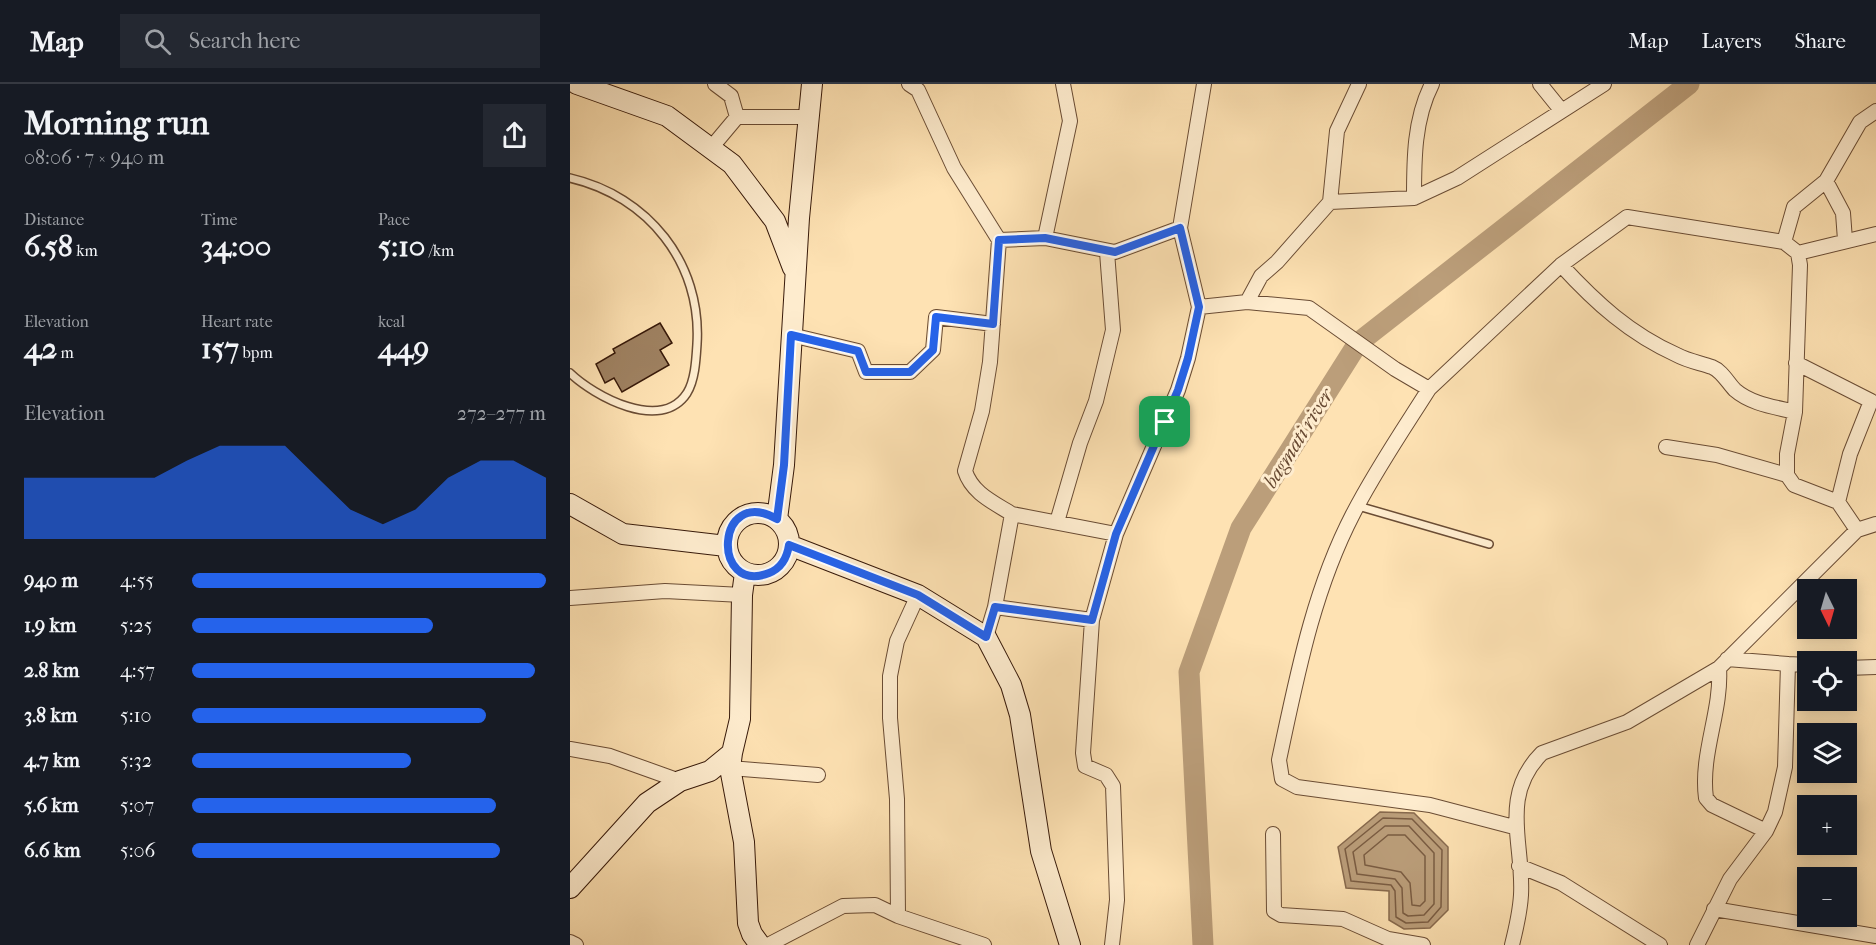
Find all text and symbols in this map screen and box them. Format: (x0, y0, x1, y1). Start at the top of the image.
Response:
search box (120, 14, 540, 68)
text: Map (30, 25, 84, 58)
icon: search (141, 25, 174, 58)
text: Search here (189, 28, 300, 54)
text: Map (1628, 29, 1669, 53)
text: Layers (1702, 29, 1761, 53)
text: Share (1794, 29, 1846, 53)
text: Morning run (24, 104, 209, 143)
button: share (483, 104, 546, 167)
text: 08:06 · 7 × 940 m (24, 146, 164, 169)
text: Distance (24, 210, 84, 229)
text: Time (201, 210, 237, 229)
text: Pace (378, 210, 410, 229)
text: 6.58 (24, 229, 73, 264)
text: 34:00 (201, 229, 271, 264)
text: 5:10 (378, 229, 425, 264)
text: km (73, 241, 98, 260)
text: /km (425, 241, 454, 260)
text: Elevation (24, 312, 89, 331)
text: Heart rate (201, 312, 273, 331)
text: kcal (378, 312, 405, 331)
text: 42 (24, 331, 57, 366)
text: 157 (201, 331, 239, 366)
text: 449 (378, 331, 429, 366)
text: m (57, 343, 74, 362)
text: bpm (239, 343, 273, 362)
water label: bagmati river (1259, 383, 1339, 492)
pin (1139, 396, 1190, 447)
text: Elevation (24, 402, 105, 425)
text: 272–277 m (457, 402, 546, 425)
icon: arrive (1148, 405, 1181, 438)
text: 940 m (24, 569, 78, 592)
text: 4:55 (120, 569, 154, 592)
north arrow (1797, 579, 1857, 639)
map controls (1797, 579, 1857, 927)
text: 1.9 km (24, 614, 76, 637)
text: 5:25 (120, 614, 152, 637)
button: locate (1797, 651, 1857, 711)
text: 2.8 km (24, 659, 79, 682)
text: 4:57 (120, 659, 155, 682)
text: 3.8 km (24, 704, 77, 727)
text: 5:10 (120, 704, 152, 727)
button: layers (1797, 723, 1857, 783)
text: 4.7 km (24, 749, 80, 772)
text: 5:32 (120, 749, 152, 772)
text: 5.6 km (24, 794, 79, 817)
text: 5:07 (120, 794, 154, 817)
button: + (1797, 795, 1857, 855)
text: 6.6 km (24, 839, 81, 862)
text: 5:06 (120, 839, 155, 862)
button: − (1797, 867, 1857, 927)

